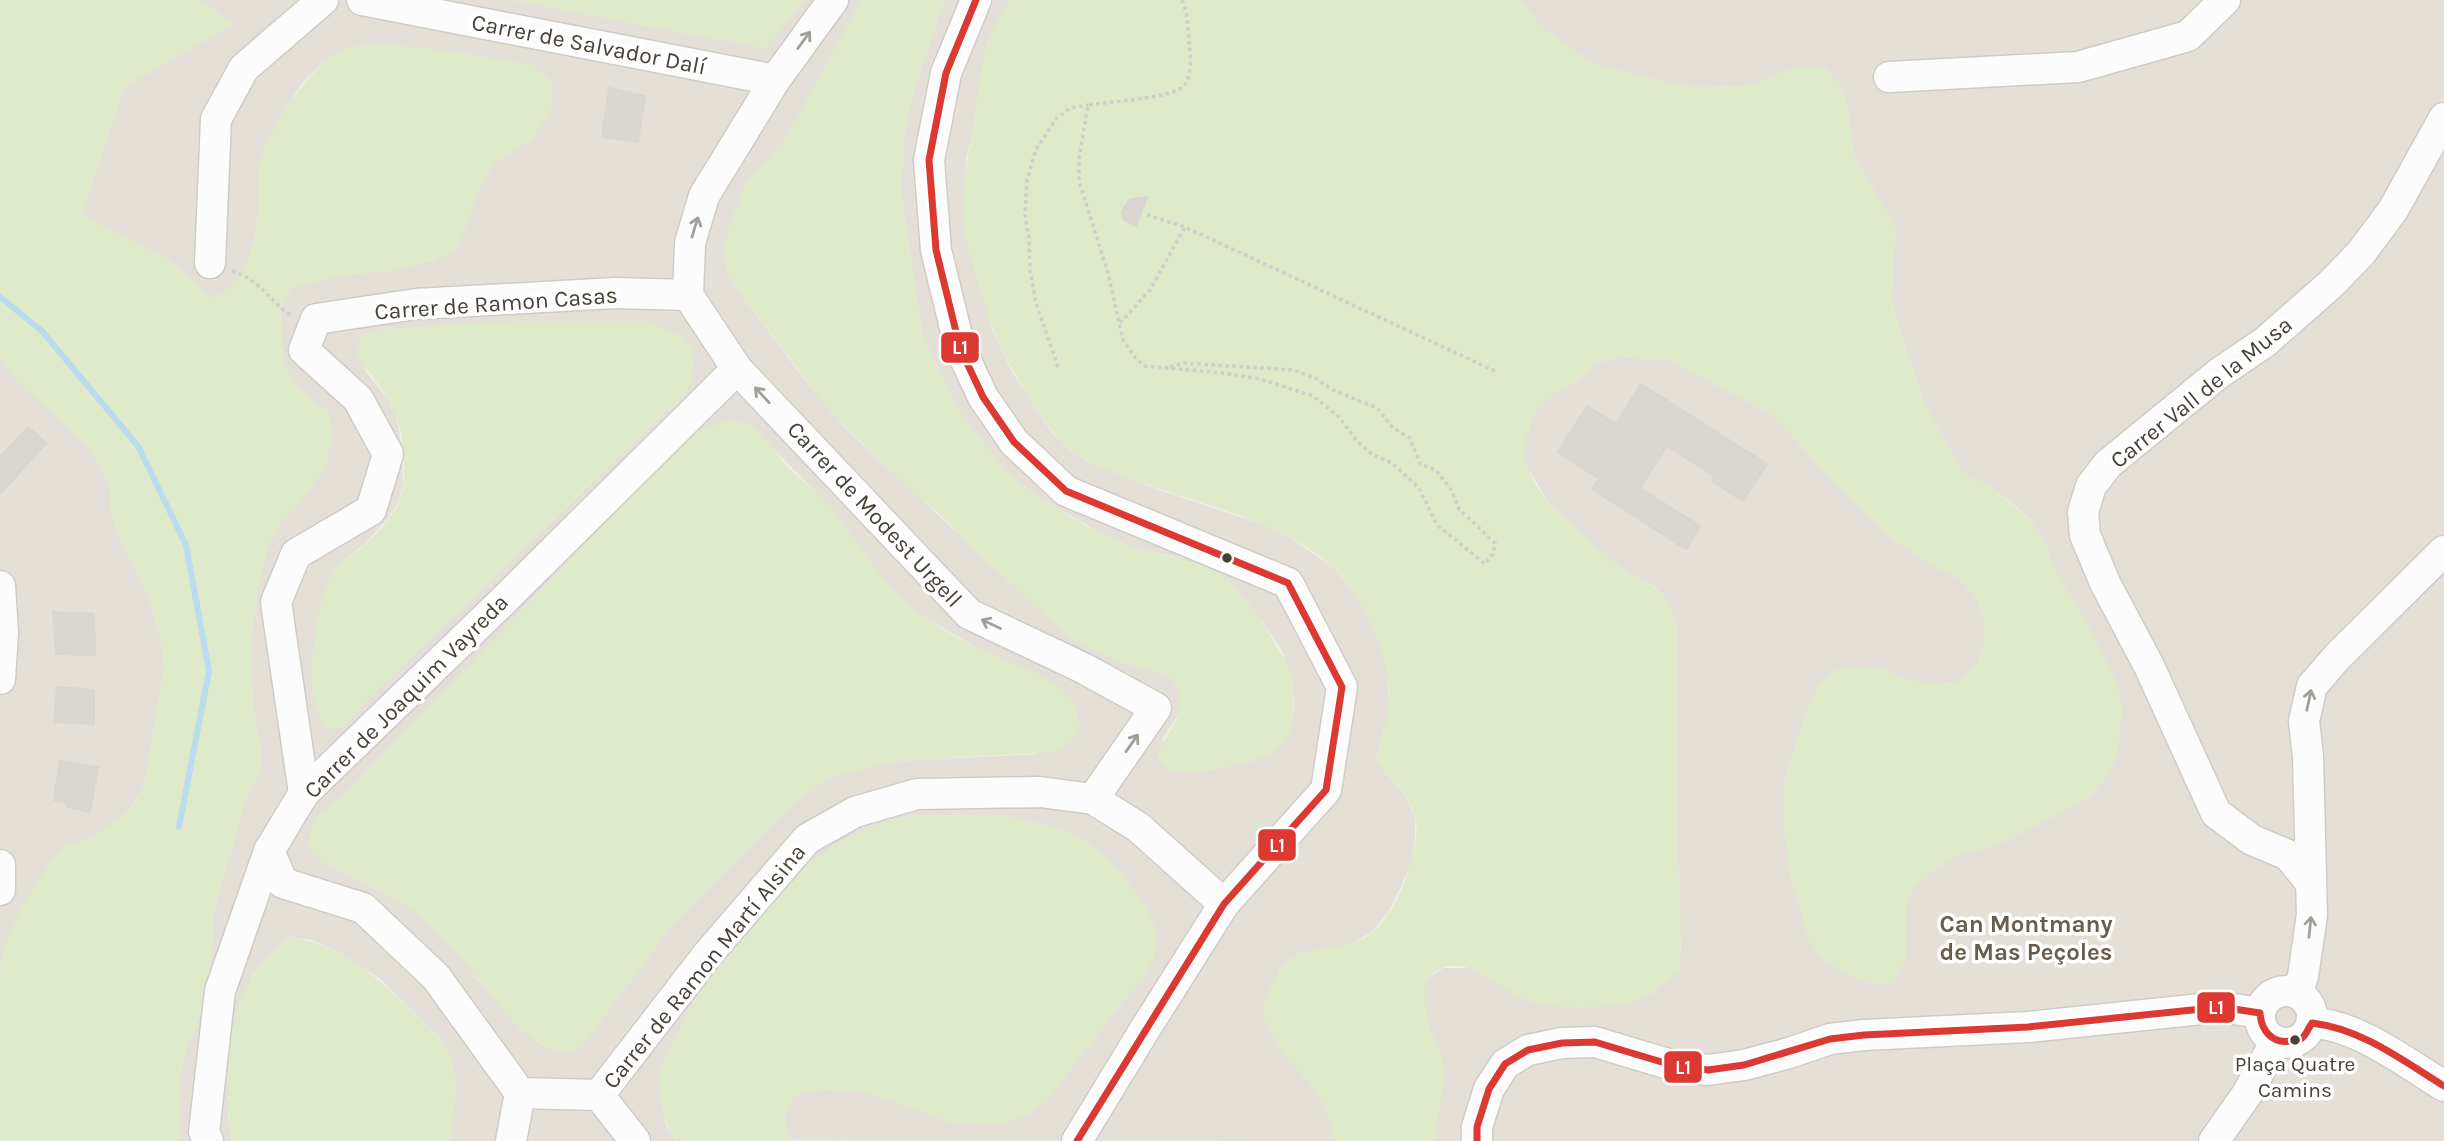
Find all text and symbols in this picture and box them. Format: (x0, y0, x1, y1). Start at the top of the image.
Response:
street label: Carrer de Salvador Dalí (469, 9, 709, 80)
one-way arrow (797, 31, 811, 50)
one-way arrow (689, 217, 702, 239)
street label: Carrer de Ramon Casas (374, 282, 619, 325)
street label: Carrer Vall de la Musa (2105, 311, 2298, 474)
line badge: L1 (940, 331, 980, 364)
text: L1 (952, 337, 968, 359)
one-way arrow (754, 387, 771, 404)
street label: Carrer de Modest Urgell (781, 416, 968, 613)
unlabelled marker (1220, 551, 1234, 565)
street label: Carrer de Joaquim Vayreda (299, 589, 514, 804)
one-way arrow (981, 617, 1002, 630)
one-way arrow (2302, 689, 2316, 712)
one-way arrow (1125, 734, 1139, 753)
line badge: L1 (1257, 828, 1297, 862)
text: L1 (1269, 835, 1285, 857)
street label: Carrer de Ramon Martí Alsina (597, 839, 811, 1094)
district label: Can Montmany de Mas Peçoles (1939, 910, 2113, 966)
one-way arrow (2304, 916, 2317, 938)
line badge: L1 (2196, 991, 2236, 1024)
text: L1 (2208, 997, 2224, 1019)
marker: Plaça Quatre Camins (2288, 1033, 2302, 1047)
line badge: L1 (1663, 1050, 1703, 1084)
place label: Plaça Quatre Camins (2235, 1052, 2355, 1102)
text: L1 (1675, 1057, 1691, 1079)

